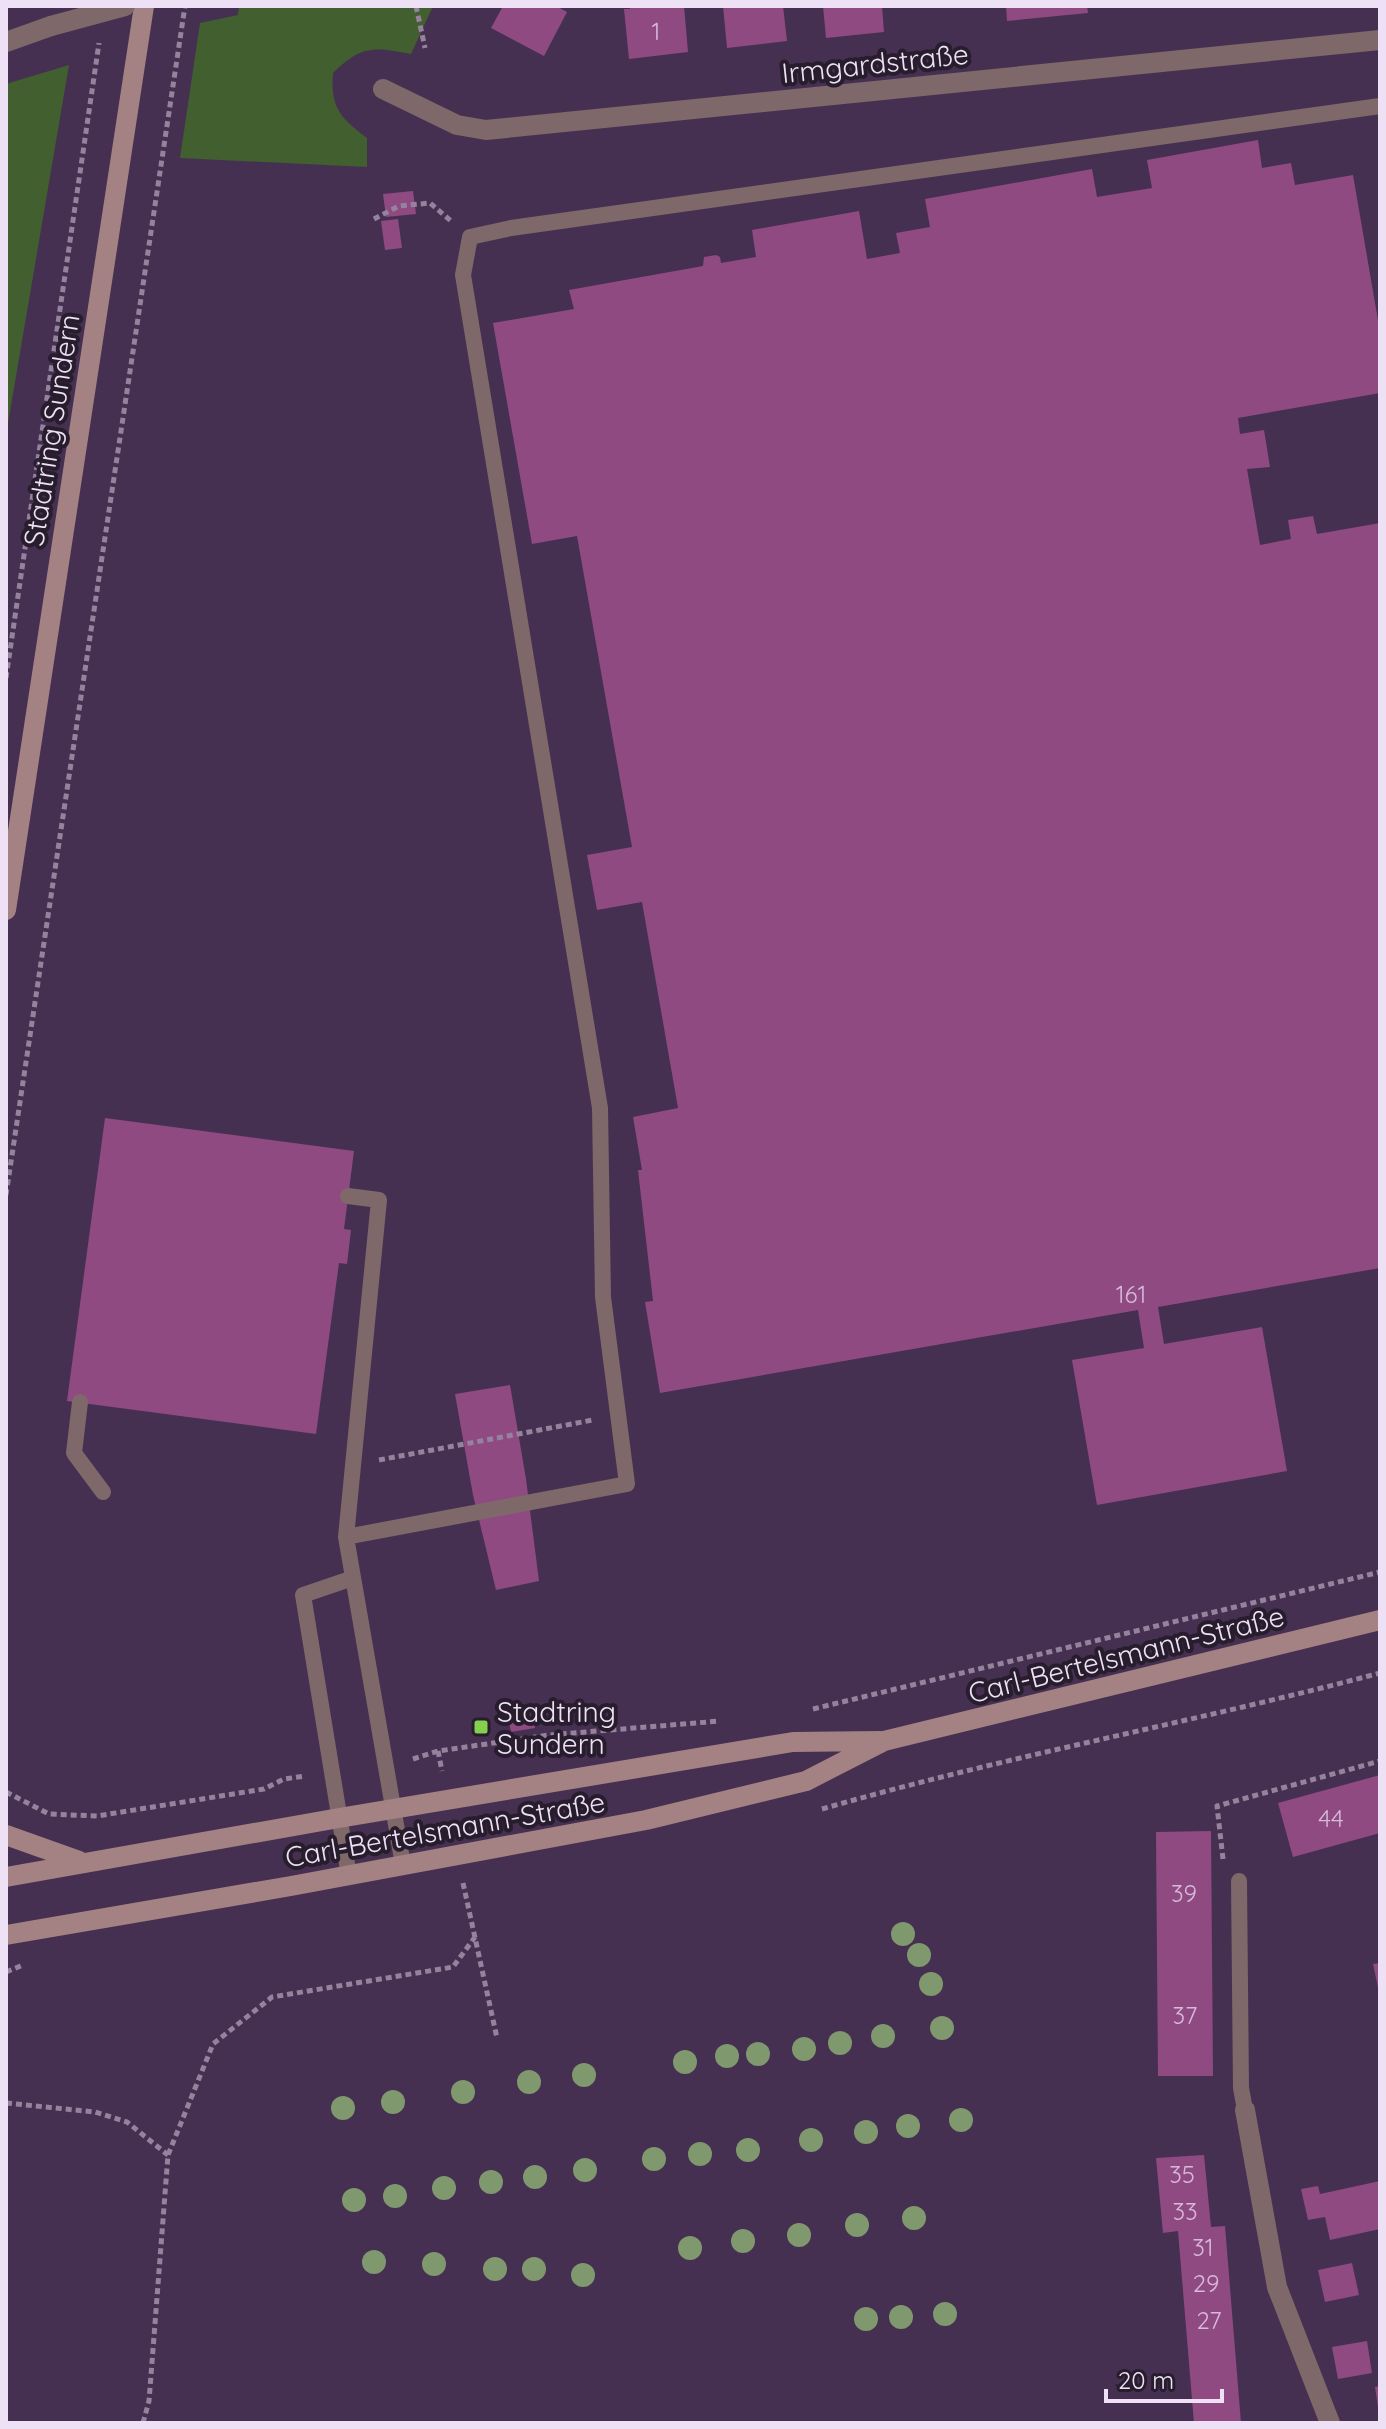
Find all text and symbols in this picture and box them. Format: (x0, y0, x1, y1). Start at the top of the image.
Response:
house number: 1 (652, 16, 660, 46)
street label: Irmgardstraße (780, 36, 970, 90)
street label: Stadtring Sundern (15, 312, 87, 548)
house number: 161 (1116, 1279, 1146, 1309)
street label: Carl-Bertelsmann-Straße (964, 1598, 1288, 1710)
place label: Stadtring Sundern (497, 1694, 616, 1761)
marker: Stadtring Sundern (472, 1718, 490, 1736)
street label: Carl-Bertelsmann-Straße (282, 1784, 608, 1874)
house number: 44 (1318, 1803, 1344, 1833)
house number: 39 (1171, 1878, 1197, 1908)
house number: 37 (1173, 2000, 1197, 2030)
house number: 35 (1169, 2159, 1195, 2189)
house number: 33 (1172, 2196, 1198, 2226)
house number: 31 (1192, 2232, 1214, 2262)
house number: 29 (1193, 2268, 1219, 2298)
house number: 27 (1196, 2305, 1222, 2335)
scale bar (1106, 2353, 1222, 2403)
text: 20 m (1118, 2365, 1174, 2395)

